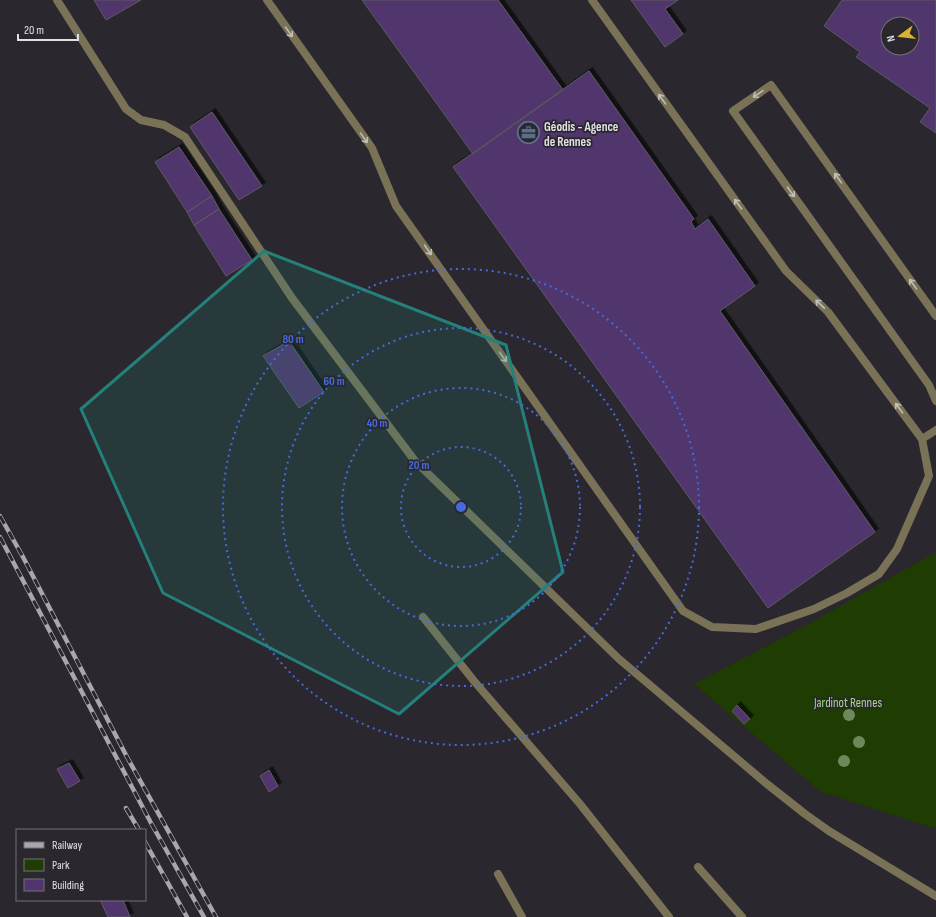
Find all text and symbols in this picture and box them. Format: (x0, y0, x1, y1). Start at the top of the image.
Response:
scale bar (18, 16, 78, 42)
north arrow (880, 16, 920, 56)
text: 20 m (24, 23, 44, 38)
one-way arrow (285, 26, 293, 37)
text: N (884, 34, 898, 43)
one-way arrow (753, 90, 764, 98)
one-way arrow (658, 93, 666, 104)
place label: Géodis - Agence de Rennes (544, 119, 619, 150)
office icon: Géodis - Agence de Rennes (515, 120, 541, 146)
one-way arrow (360, 132, 368, 143)
one-way arrow (833, 173, 842, 184)
one-way arrow (787, 187, 795, 198)
one-way arrow (734, 199, 742, 210)
one-way arrow (424, 245, 432, 256)
one-way arrow (909, 279, 917, 290)
one-way arrow (815, 300, 825, 309)
text: 80 m (282, 332, 304, 347)
one-way arrow (499, 351, 507, 362)
text: 60 m (323, 374, 345, 389)
one-way arrow (895, 402, 903, 413)
text: 40 m (366, 416, 388, 431)
text: 20 m (409, 458, 429, 473)
centre of rings (454, 500, 468, 514)
park label: Jardinot Rennes (813, 695, 882, 711)
legend (16, 829, 146, 901)
text: Railway (52, 838, 83, 853)
text: Park (52, 858, 70, 873)
text: Building (52, 878, 84, 893)

